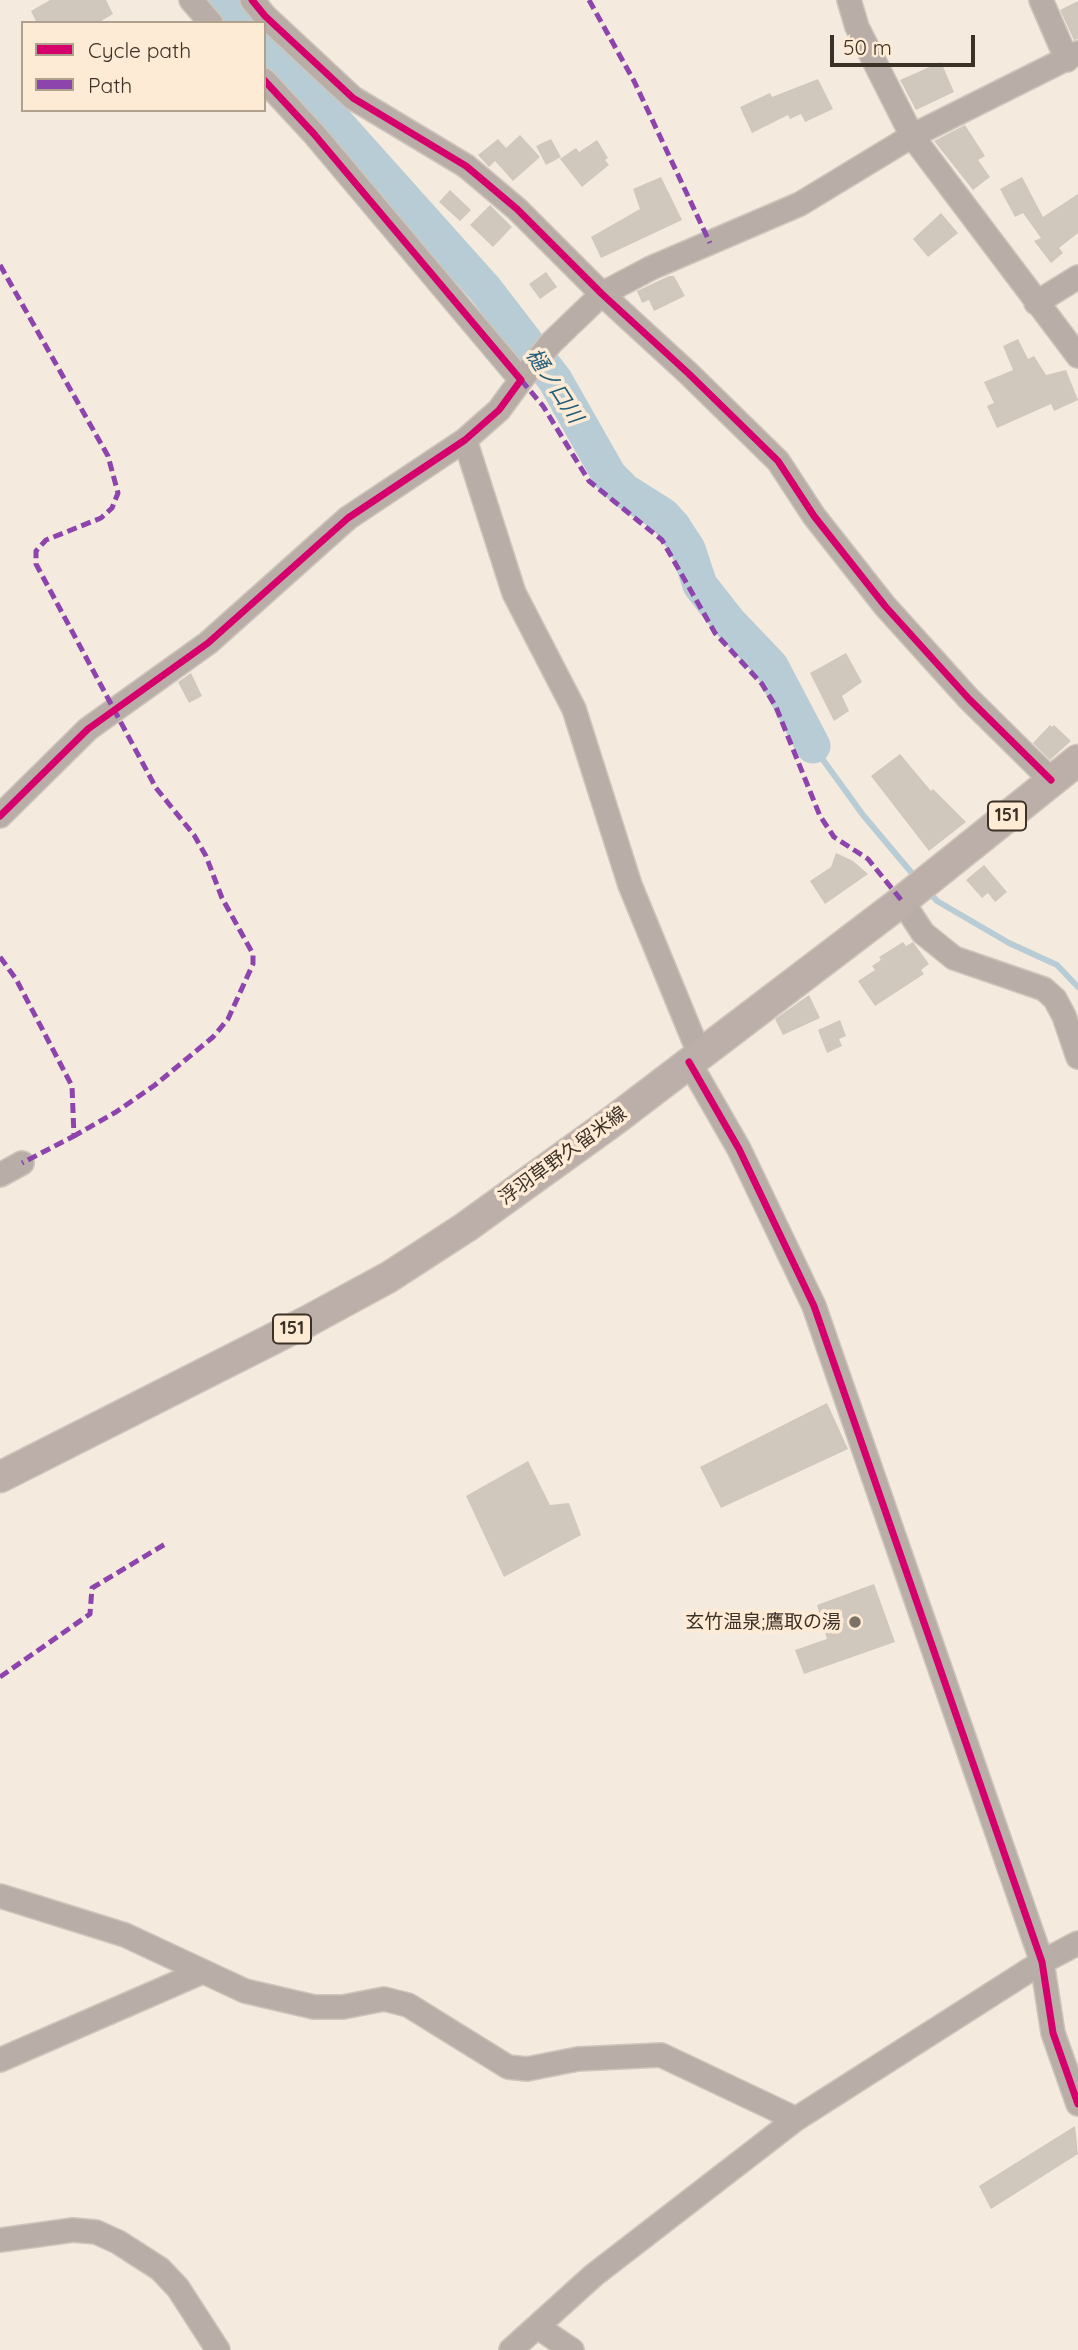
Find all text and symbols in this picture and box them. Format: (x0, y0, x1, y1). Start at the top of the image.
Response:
legend (21, 21, 266, 112)
scale bar (833, 21, 978, 65)
text: 50 m (843, 34, 892, 60)
text: Cycle path (88, 37, 191, 63)
text: Path (88, 72, 132, 98)
water label: 樋ノ口川 (521, 344, 587, 428)
road number: 151 (988, 802, 1026, 830)
street label: 浮羽草野久留米線 (495, 1102, 631, 1210)
road number: 151 (273, 1314, 311, 1344)
place label: 玄竹温泉;鷹取の湯 (685, 1611, 841, 1633)
marker: 玄竹温泉;鷹取の湯 (847, 1614, 863, 1630)

